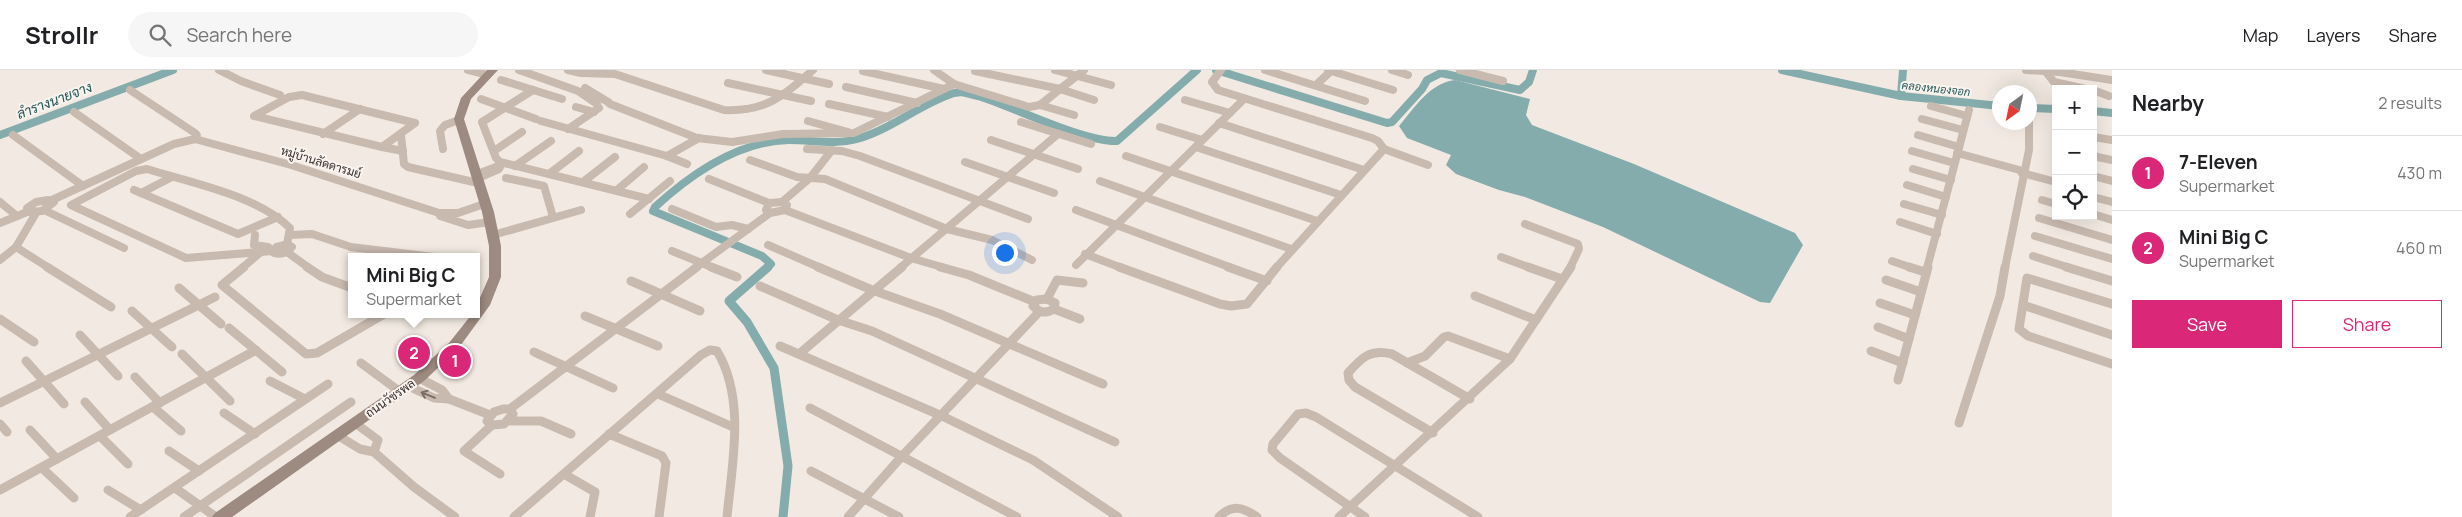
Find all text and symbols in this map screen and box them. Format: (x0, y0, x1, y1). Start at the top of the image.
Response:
search box (128, 12, 478, 57)
text: Strollr (25, 18, 98, 51)
icon: search (146, 21, 174, 49)
text: Search here (186, 22, 292, 48)
text: Map (2243, 23, 2278, 47)
text: Layers (2306, 23, 2360, 47)
text: Share (2388, 23, 2437, 47)
water label: ลำรางนายจาง (13, 77, 95, 123)
water label: คลองหนองจอก (1901, 77, 1971, 99)
north arrow (1992, 85, 2037, 130)
map controls (2052, 85, 2097, 220)
button: + (2052, 85, 2097, 130)
text: Nearby (2132, 89, 2204, 117)
text: 2 results (2378, 92, 2442, 114)
button: − (2052, 130, 2097, 175)
street label: หมู่บ้านลัดดารมย์ (279, 142, 363, 182)
text: 7-Eleven (2179, 149, 2258, 175)
text: 1 (2144, 162, 2152, 184)
text: 430 m (2397, 162, 2442, 184)
button: locate (2052, 175, 2097, 220)
text: Supermarket (2179, 175, 2275, 197)
text: Mini Big C (2179, 224, 2268, 250)
text: 2 (2143, 237, 2153, 259)
text: 460 m (2396, 237, 2442, 259)
your location (992, 240, 1018, 266)
text: Supermarket (2179, 250, 2275, 272)
popup (348, 253, 480, 318)
text: Mini Big C (366, 262, 456, 288)
text: Supermarket (366, 288, 462, 310)
button: Save (2132, 300, 2282, 348)
button: Share (2292, 300, 2442, 348)
pin: 2 (398, 334, 430, 372)
pin: 1 (439, 342, 471, 380)
street label: ถนนวัชรพล (362, 375, 418, 421)
one-way arrow (421, 389, 436, 399)

